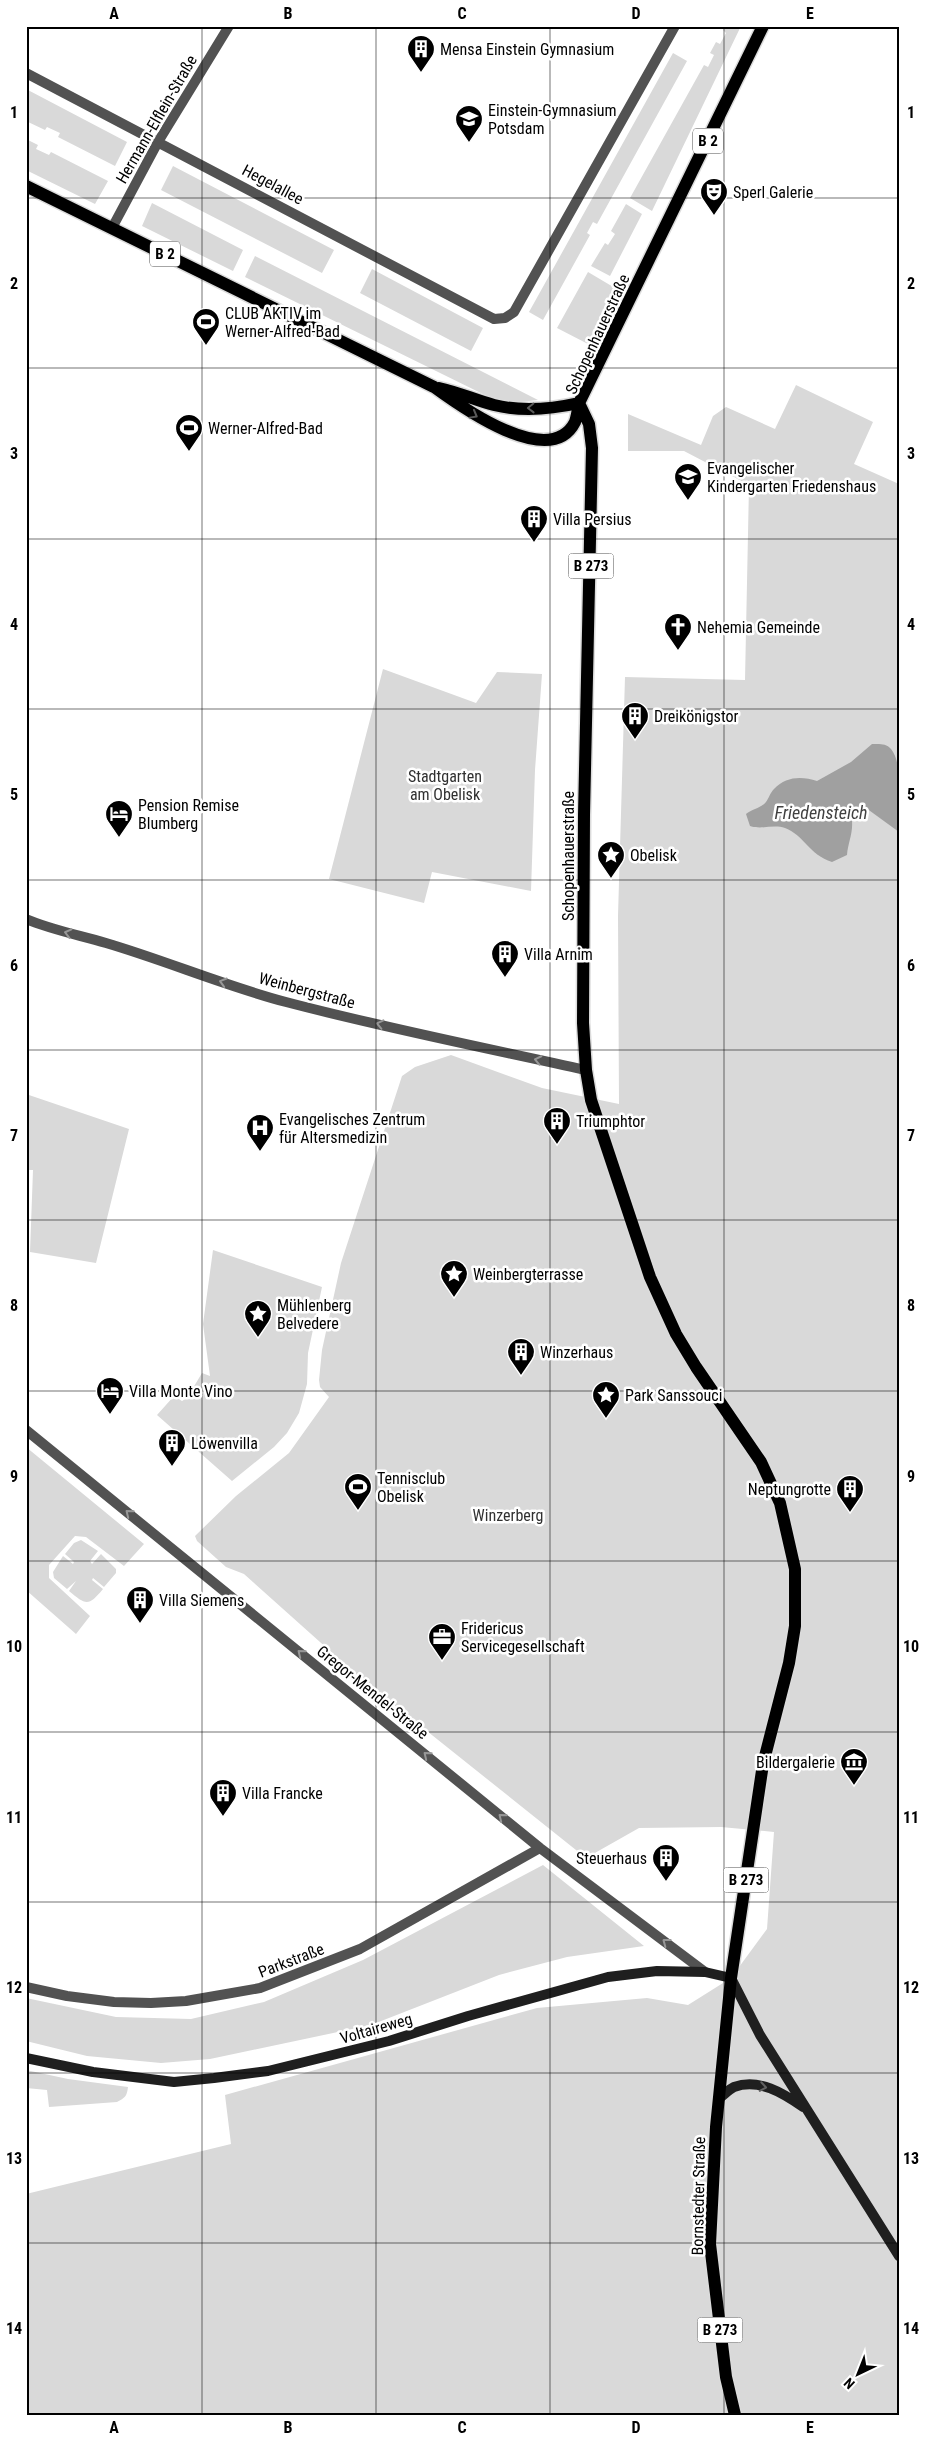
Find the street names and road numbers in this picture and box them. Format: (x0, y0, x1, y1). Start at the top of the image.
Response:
street label: Hermann-Elflein-Straße (112, 52, 201, 187)
road number: B 2 (693, 128, 723, 154)
street label: Hegelallee (239, 160, 307, 208)
road number: B 2 (150, 242, 180, 266)
street label: Schopenhauerstraße (561, 271, 634, 397)
road number: B 273 (568, 554, 614, 578)
street label: Schopenhauerstraße (559, 791, 578, 921)
street label: Weinbergstraße (257, 968, 357, 1012)
street label: Gregor-Mendel-Straße (313, 1642, 432, 1743)
road number: B 273 (724, 1868, 768, 1892)
street label: Parkstraße (256, 1939, 327, 1982)
street label: Voltaireweg (338, 2009, 415, 2048)
street label: Bornstedter Straße (688, 2136, 709, 2256)
road number: B 273 (698, 2318, 742, 2342)

